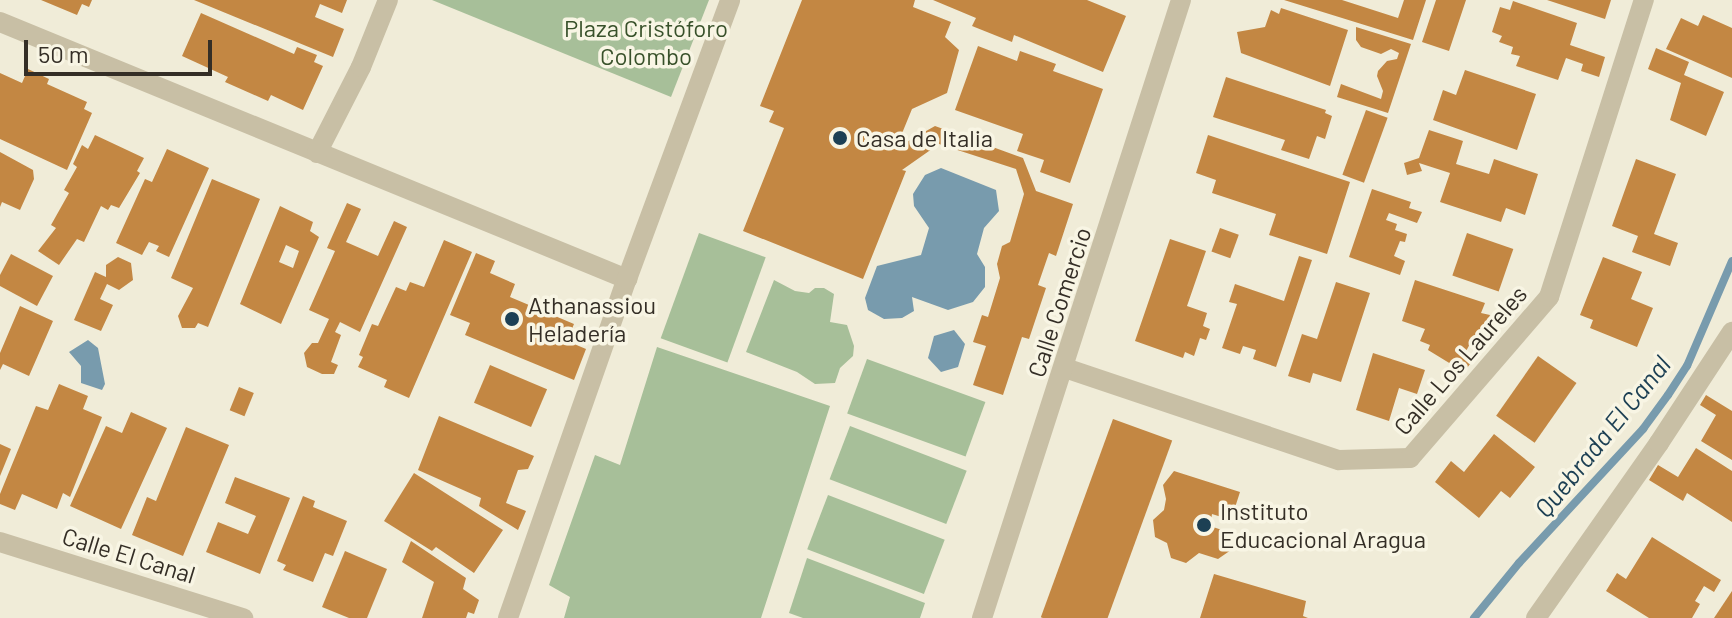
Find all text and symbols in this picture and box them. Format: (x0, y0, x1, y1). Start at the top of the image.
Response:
park label: Plaza Cristóforo Colombo (564, 14, 728, 70)
scale bar (28, 24, 216, 74)
text: 50 m (38, 39, 89, 68)
place label: Casa de Italia (856, 124, 993, 152)
marker: Casa de Italia (831, 129, 849, 147)
street label: Calle Comercio (1021, 224, 1097, 380)
street label: Calle Los Laureles (1387, 280, 1533, 440)
place label: Athanassiou Heladería (528, 291, 656, 347)
marker: Athanassiou Heladería (503, 310, 521, 328)
water label: Quebrada El Canal (1527, 349, 1677, 523)
place label: Instituto Educacional Aragua (1220, 497, 1426, 553)
marker: Instituto Educacional Aragua (1195, 516, 1213, 534)
street label: Calle El Canal (59, 521, 199, 589)

